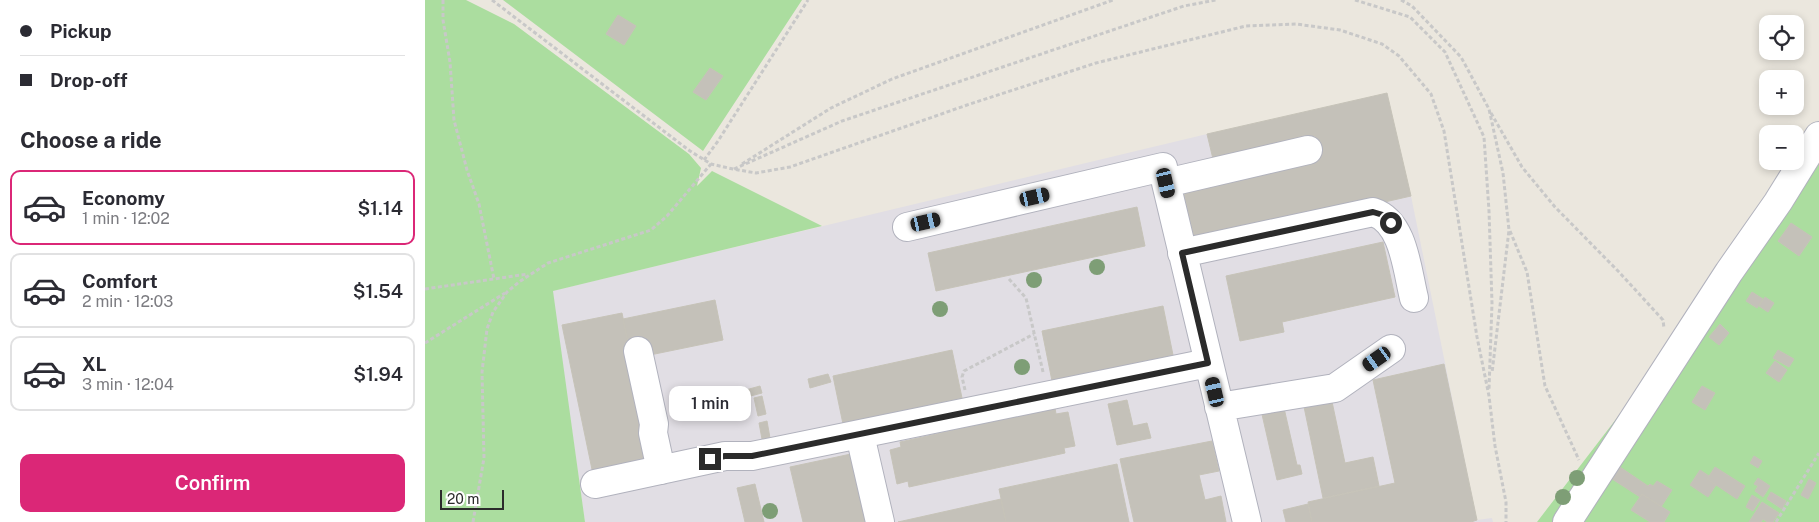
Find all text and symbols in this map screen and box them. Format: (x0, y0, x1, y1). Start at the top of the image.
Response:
map controls (1759, 15, 1804, 170)
button: locate (1759, 15, 1804, 60)
text: Pickup (50, 20, 112, 42)
text: Drop-off (50, 69, 127, 91)
button: + (1759, 70, 1804, 115)
button: − (1759, 125, 1804, 170)
text: Choose a ride (20, 127, 162, 153)
car (1155, 167, 1176, 199)
icon: car (22, 185, 67, 230)
car (1018, 186, 1051, 208)
text: Economy (82, 187, 165, 209)
text: $1.14 (357, 197, 403, 219)
text: 1 min · 12:02 (82, 209, 170, 228)
car (909, 211, 942, 233)
route start (1380, 212, 1402, 234)
icon: car (22, 268, 67, 313)
text: Comfort (82, 270, 158, 292)
text: $1.54 (353, 280, 403, 302)
text: 2 min · 12:03 (82, 292, 173, 311)
car (1360, 344, 1393, 374)
icon: car (22, 351, 67, 396)
text: XL (82, 353, 107, 375)
text: $1.94 (353, 363, 403, 385)
text: 3 min · 12:04 (82, 375, 174, 394)
car (1204, 376, 1225, 408)
callout: 1 min (669, 386, 751, 422)
text: 1 min (691, 394, 729, 413)
route end (699, 448, 721, 470)
button: Confirm (20, 454, 405, 512)
scale bar (440, 487, 504, 510)
text: 20 m (447, 491, 479, 507)

